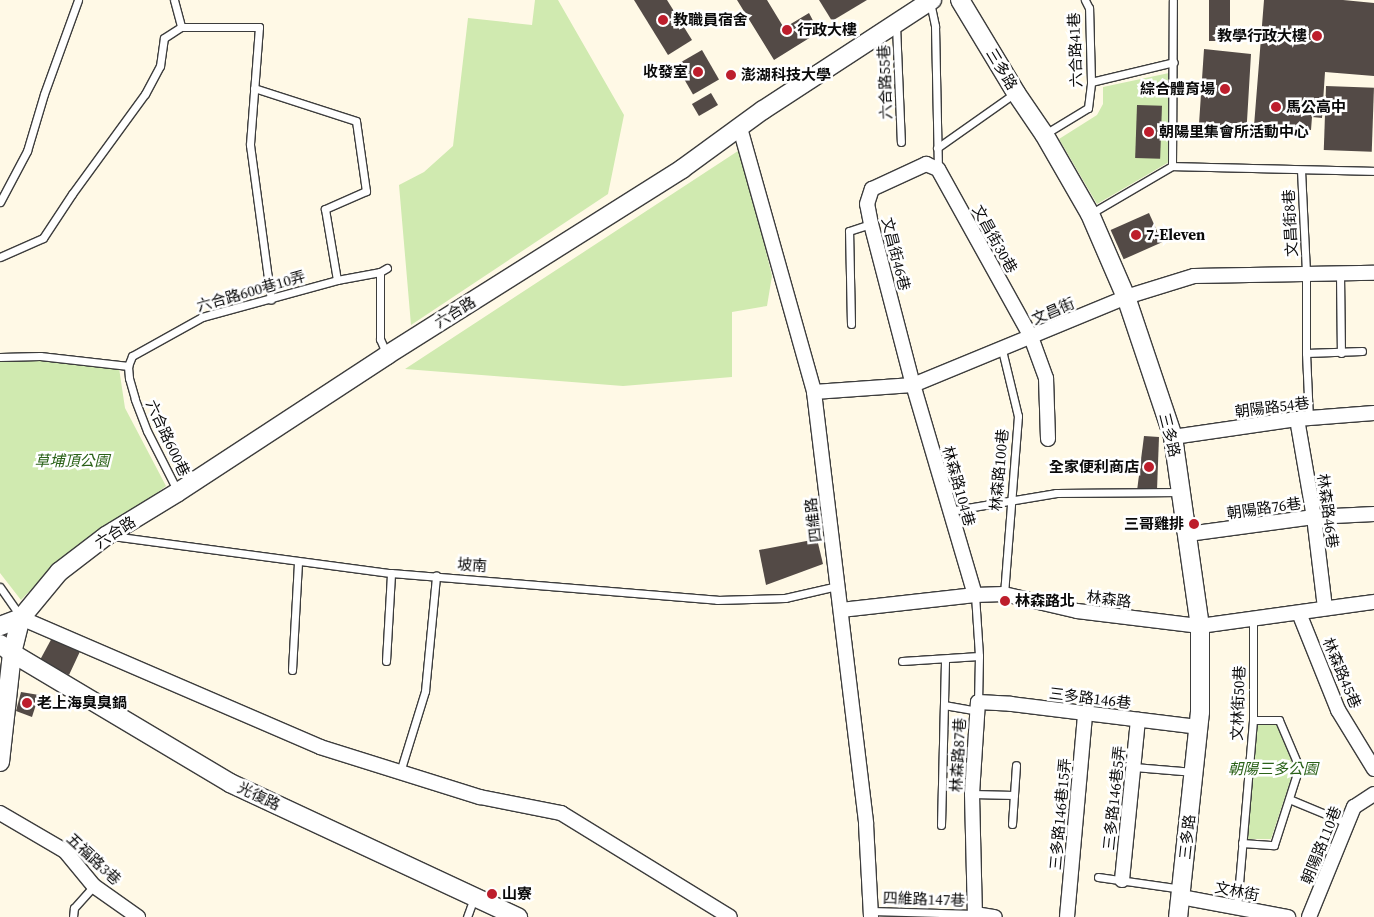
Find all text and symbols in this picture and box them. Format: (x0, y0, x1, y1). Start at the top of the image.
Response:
place label: 教職員宿舍 (673, 11, 748, 29)
street label: 六合路41巷 (1065, 12, 1085, 88)
marker: 教職員宿舍 (657, 14, 669, 26)
place label: 行政大樓 (797, 21, 857, 39)
marker: 行政大樓 (781, 24, 793, 36)
place label: 教學行政大樓 (1217, 27, 1307, 45)
marker: 教學行政大樓 (1311, 30, 1323, 42)
street label: 六合路55巷 (875, 44, 895, 120)
street label: 三多路 (983, 45, 1021, 93)
place label: 收發室 (643, 63, 688, 81)
marker: 收發室 (692, 66, 704, 78)
place label: 澎湖科技大學 (741, 66, 831, 84)
marker: 澎湖科技大學 (725, 69, 737, 81)
place label: 綜合體育場 (1140, 80, 1215, 98)
marker: 綜合體育場 (1219, 83, 1231, 95)
place label: 馬公高中 (1286, 98, 1346, 116)
marker: 馬公高中 (1270, 101, 1282, 113)
place label: 朝陽里集會所活動中心 (1159, 123, 1309, 141)
marker: 朝陽里集會所活動中心 (1143, 126, 1155, 138)
street label: 文昌街8巷 (1279, 189, 1301, 257)
street label: 文昌街30巷 (969, 202, 1021, 276)
street label: 文昌街46巷 (878, 215, 914, 293)
place label: 7-Eleven (1146, 226, 1205, 244)
marker: 7-Eleven (1130, 229, 1142, 241)
street label: 六合路600巷10弄 (194, 267, 308, 315)
street label: 六合路 (431, 292, 479, 332)
street label: 文昌街 (1029, 294, 1077, 328)
street label: 朝陽路54巷 (1234, 393, 1310, 421)
street label: 六合路600巷 (142, 397, 194, 479)
street label: 三多路 (1156, 411, 1184, 459)
street label: 林森路100巷 (986, 428, 1012, 512)
street label: 林森路104巷 (939, 444, 979, 528)
park label: 草埔頂公園 (35, 452, 109, 470)
place label: 全家便利商店 (1049, 458, 1139, 476)
marker: 全家便利商店 (1143, 461, 1155, 473)
street label: 林森路46巷 (1314, 473, 1342, 549)
street label: 朝陽路76巷 (1226, 494, 1302, 522)
street label: 四維路 (801, 497, 825, 543)
street label: 六合路 (91, 512, 139, 552)
place label: 三哥雞排 (1124, 515, 1184, 533)
marker: 三哥雞排 (1188, 518, 1200, 530)
street label: 坡南 (456, 555, 488, 575)
street label: 林森路 (1086, 587, 1132, 611)
place label: 林森路北 (1015, 592, 1075, 610)
marker: 林森路北 (999, 595, 1011, 607)
street label: 林森路45巷 (1319, 635, 1365, 711)
street label: 文林街50巷 (1228, 665, 1248, 741)
street label: 三多路146巷 (1048, 684, 1132, 712)
place label: 老上海臭臭鍋 (37, 694, 127, 712)
marker: 老上海臭臭鍋 (21, 697, 33, 709)
street label: 林森路87巷 (947, 717, 969, 793)
street label: 三多路146巷5弄 (1100, 745, 1128, 851)
street label: 三多路146巷15弄 (1046, 757, 1074, 871)
park label: 朝陽三多公園 (1228, 760, 1318, 778)
street label: 光復路 (235, 778, 283, 814)
street label: 朝陽路110巷 (1297, 803, 1345, 887)
street label: 三多路 (1176, 814, 1198, 860)
street label: 五福路3巷 (63, 829, 125, 889)
street label: 文林街 (1213, 878, 1261, 904)
place label: 山寮 (502, 885, 532, 903)
marker: 山寮 (486, 888, 498, 900)
street label: 四維路147巷 (882, 889, 966, 909)

